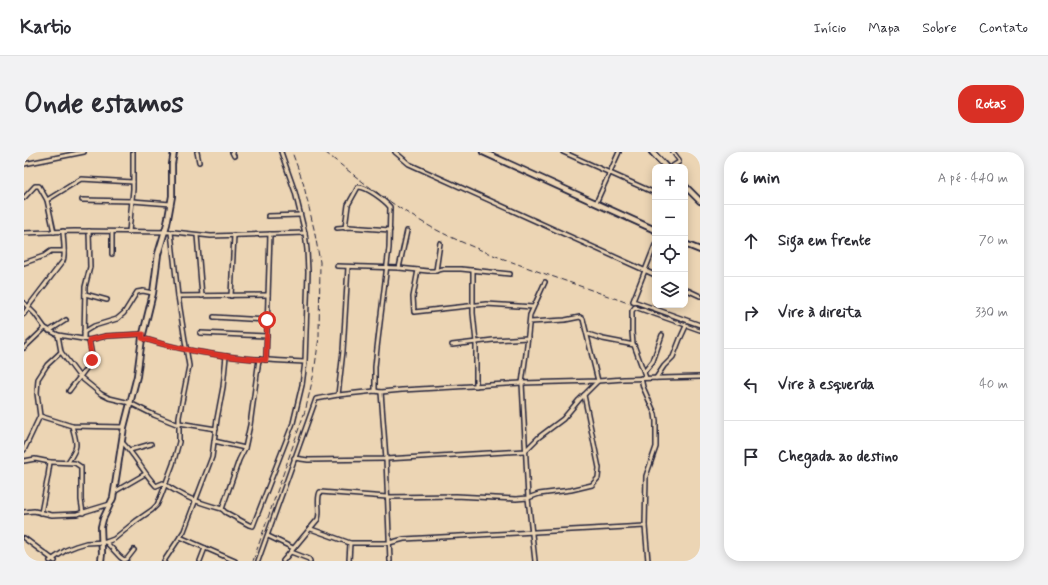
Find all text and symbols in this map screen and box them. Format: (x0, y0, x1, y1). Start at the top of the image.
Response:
text: Kartio (20, 15, 71, 40)
text: Início (813, 19, 846, 37)
text: Mapa (868, 19, 900, 37)
text: Sobre (922, 19, 957, 37)
text: Contato (979, 19, 1028, 37)
button: Rotas (958, 85, 1024, 123)
text: Onde estamos (24, 86, 184, 123)
map controls (652, 164, 688, 308)
button: + (652, 164, 688, 200)
text: 6 min (740, 167, 780, 189)
text: A pé · 440 m (938, 170, 1008, 187)
button: − (652, 200, 688, 236)
icon: ahead (740, 230, 762, 252)
text: Siga em frente (778, 231, 871, 251)
text: 70 m (979, 232, 1008, 249)
button: locate (652, 236, 688, 272)
button: layers (652, 272, 688, 308)
icon: right (740, 302, 762, 324)
text: Vire à direita (778, 303, 862, 323)
text: 330 m (975, 304, 1008, 321)
route start (258, 311, 276, 329)
route end (83, 351, 101, 369)
icon: left (740, 374, 762, 396)
text: Vire à esquerda (778, 375, 874, 395)
text: 40 m (979, 376, 1008, 393)
icon: arrive (740, 446, 762, 468)
text: Chegada ao destino (778, 447, 898, 467)

